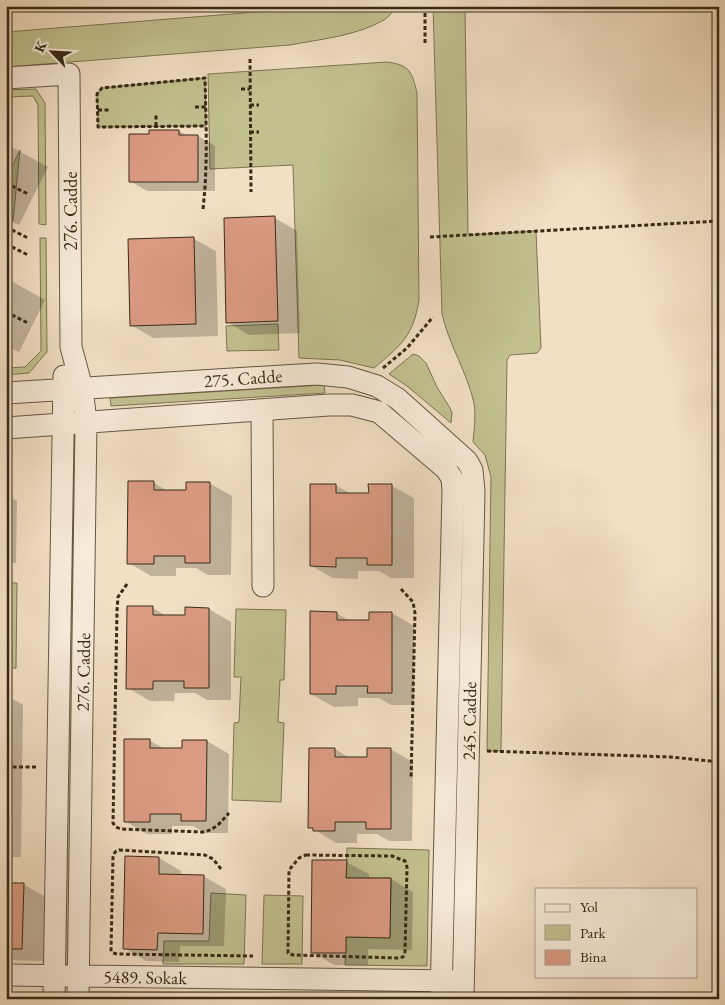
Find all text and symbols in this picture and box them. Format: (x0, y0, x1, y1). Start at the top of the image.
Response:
north arrow (28, 28, 78, 78)
text: K (30, 38, 51, 55)
street label: 276. Cadde (59, 172, 82, 250)
street label: 275. Cadde (203, 364, 283, 392)
street label: 276. Cadde (71, 632, 95, 712)
street label: 245. Cadde (457, 681, 481, 761)
legend (535, 888, 698, 978)
text: Yol (580, 897, 598, 916)
text: Park (580, 923, 607, 942)
text: Bina (580, 947, 606, 966)
street label: 5489. Sokak (103, 965, 187, 989)

